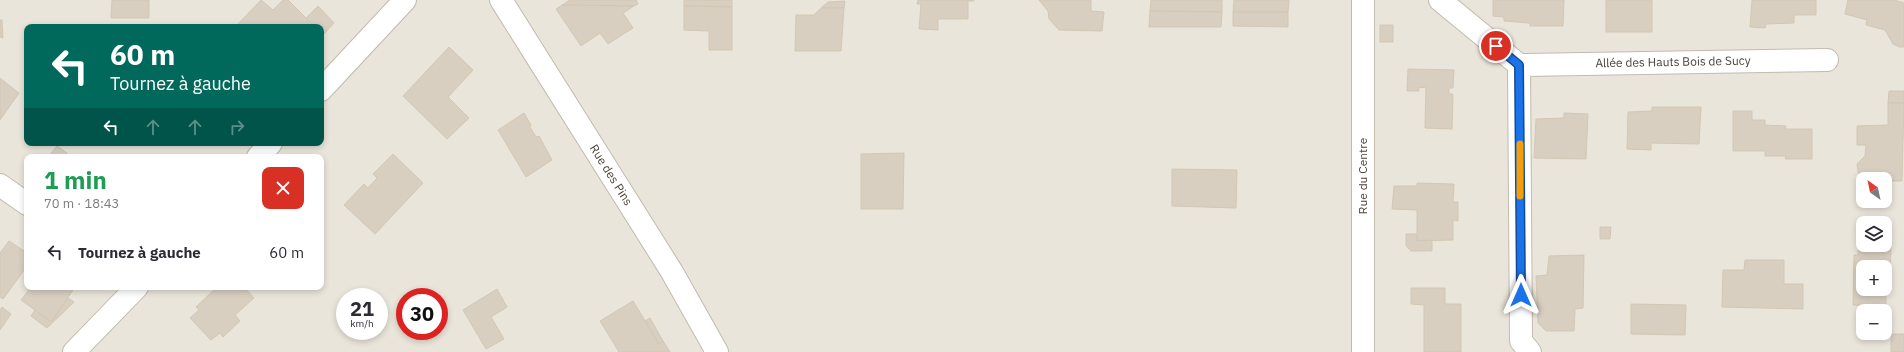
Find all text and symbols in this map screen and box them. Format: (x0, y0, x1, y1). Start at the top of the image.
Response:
pin (1479, 29, 1513, 63)
icon: arrive (1485, 35, 1507, 57)
text: 60 m (110, 36, 175, 73)
icon: left (44, 40, 96, 92)
street label: Allée des Hauts Bois de Sucy (1595, 53, 1751, 70)
text: Tournez à gauche (110, 72, 251, 95)
icon: left (100, 116, 122, 138)
icon: ahead (142, 116, 164, 138)
icon: ahead (184, 116, 206, 138)
icon: right (226, 116, 248, 138)
street label: Rue du Centre (1355, 137, 1370, 214)
street label: Rue des Pins (587, 141, 636, 208)
text: 1 min (44, 164, 107, 196)
button: close (262, 167, 304, 209)
north arrow (1856, 172, 1892, 208)
map controls (1856, 172, 1892, 340)
text: 70 m · 18:43 (44, 195, 119, 212)
button: layers (1856, 216, 1892, 252)
icon: left (44, 241, 66, 263)
text: Tournez à gauche (78, 243, 201, 262)
text: 60 m (269, 243, 304, 262)
button: + (1856, 260, 1892, 296)
position arrow (1500, 274, 1542, 316)
speed limit sign: 30 (396, 288, 448, 340)
text: 21 (350, 295, 374, 322)
button: − (1856, 304, 1892, 340)
text: km/h (350, 317, 374, 330)

